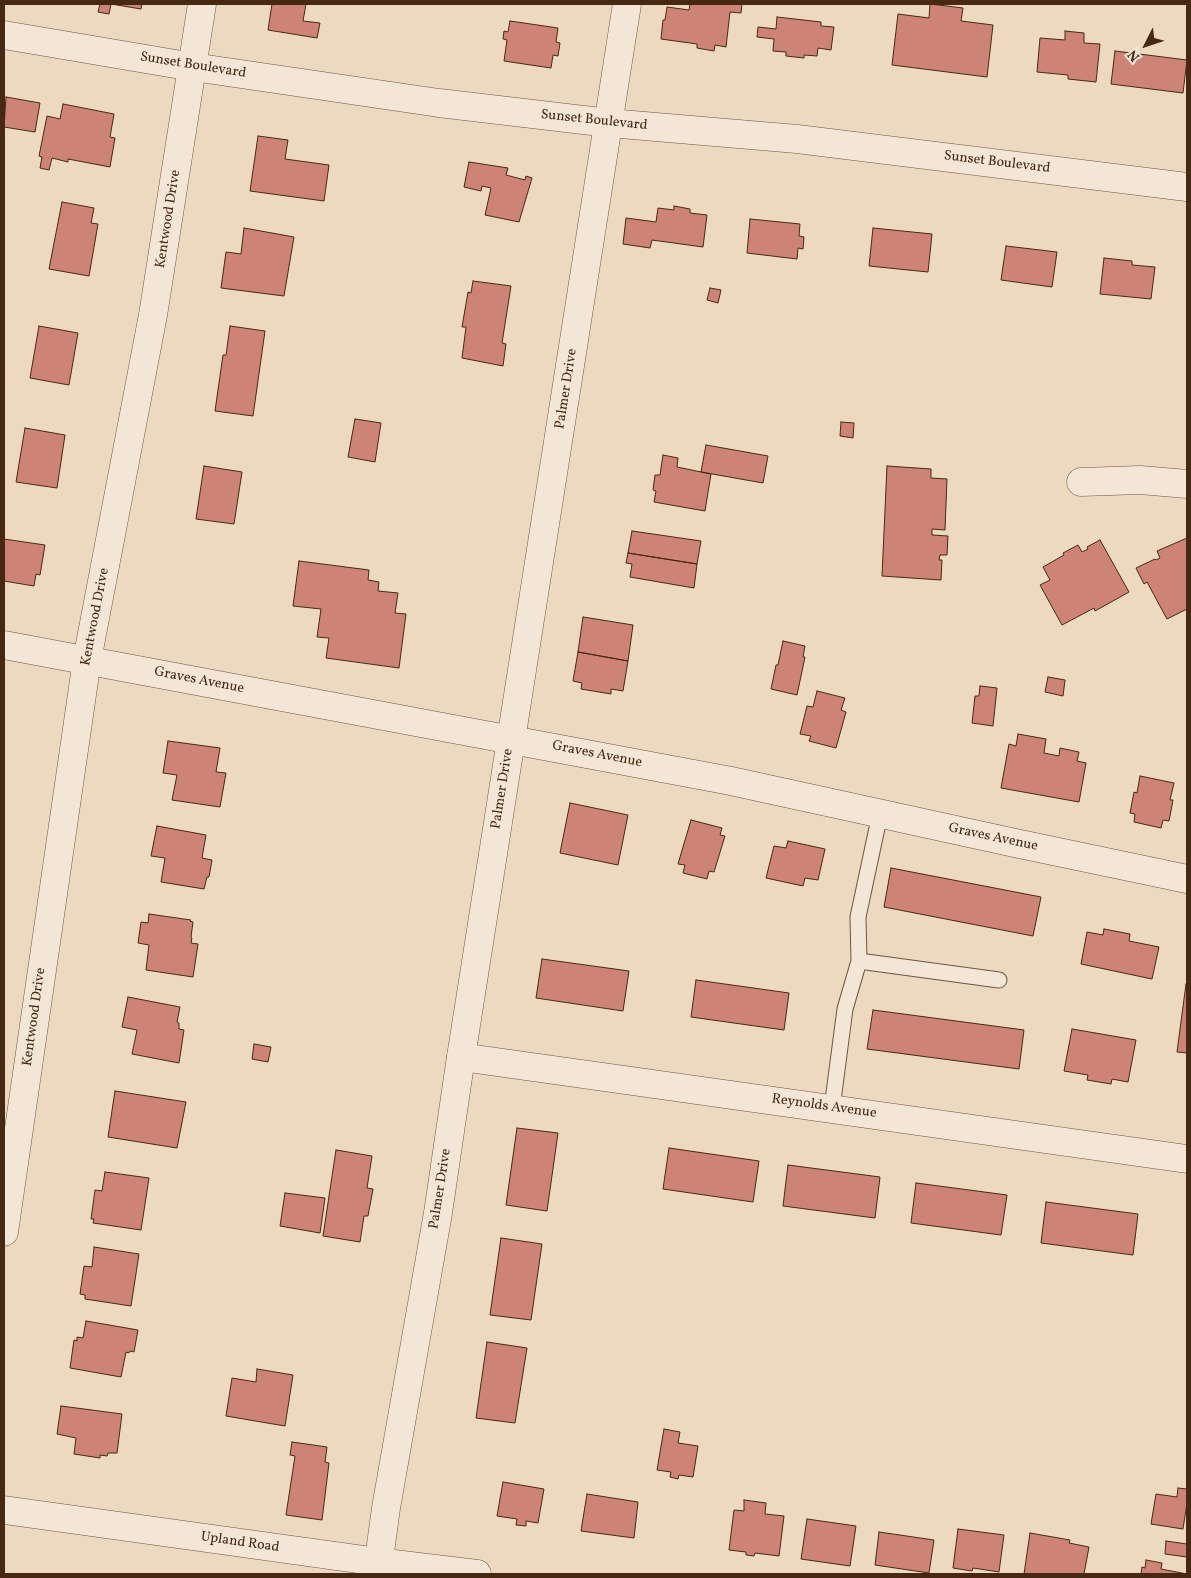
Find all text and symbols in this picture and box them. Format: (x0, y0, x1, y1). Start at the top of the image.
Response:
north arrow (1121, 20, 1171, 70)
text: N (1124, 45, 1145, 65)
street label: Sunset Boulevard (139, 49, 247, 83)
street label: Sunset Boulevard (540, 107, 648, 135)
street label: Sunset Boulevard (943, 148, 1051, 178)
street label: Kentwood Drive (153, 169, 185, 269)
street label: Palmer Drive (552, 348, 582, 430)
street label: Kentwood Drive (78, 567, 114, 667)
street label: Graves Avenue (153, 664, 245, 698)
street label: Graves Avenue (551, 738, 643, 772)
street label: Palmer Drive (488, 748, 518, 830)
street label: Graves Avenue (947, 820, 1039, 856)
street label: Kentwood Drive (20, 967, 50, 1067)
street label: Reynolds Avenue (770, 1091, 878, 1123)
street label: Palmer Drive (426, 1148, 456, 1230)
street label: Upland Road (200, 1529, 280, 1557)

